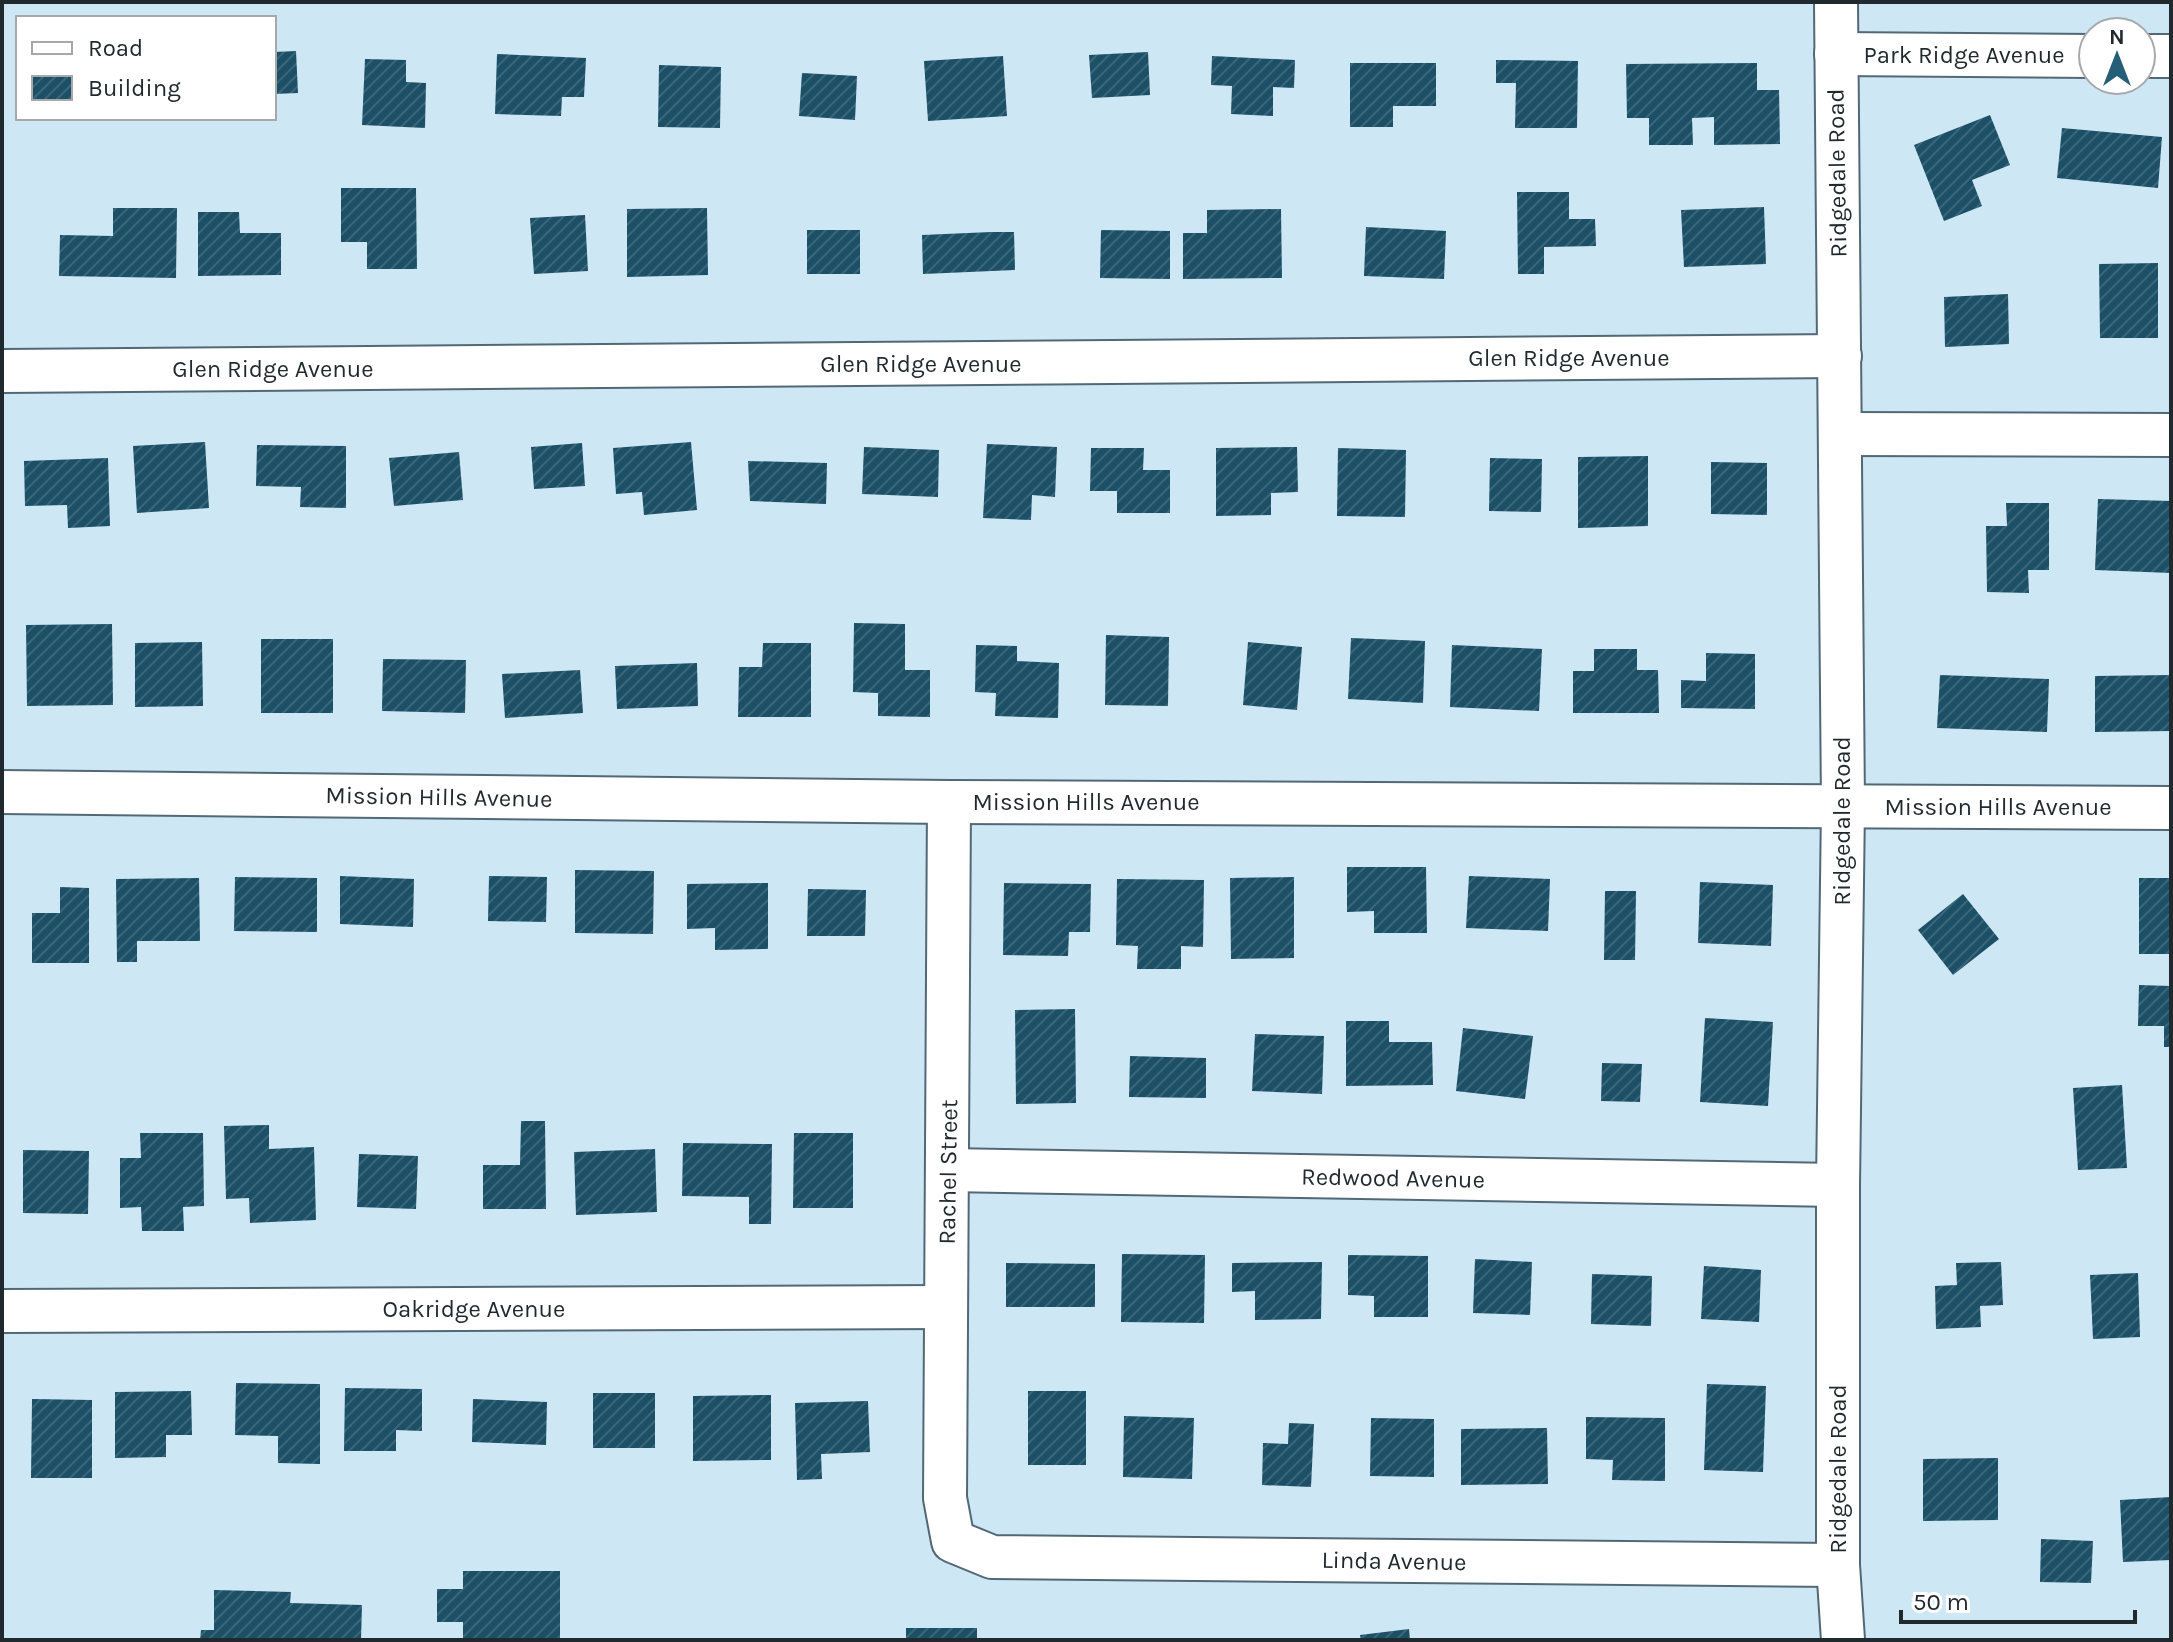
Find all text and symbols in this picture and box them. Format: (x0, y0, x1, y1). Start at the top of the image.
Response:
legend (16, 16, 276, 120)
north arrow (2077, 16, 2157, 96)
text: N (2109, 24, 2125, 50)
text: Road (88, 34, 143, 62)
street label: Park Ridge Avenue (1863, 41, 2065, 69)
text: Building (88, 74, 181, 102)
street label: Ridgedale Road (1822, 88, 1852, 258)
street label: Glen Ridge Avenue (1468, 344, 1670, 372)
street label: Glen Ridge Avenue (820, 350, 1022, 378)
street label: Glen Ridge Avenue (172, 355, 374, 383)
street label: Ridgedale Road (1828, 736, 1856, 906)
street label: Mission Hills Avenue (325, 781, 553, 813)
street label: Mission Hills Avenue (972, 788, 1200, 816)
street label: Mission Hills Avenue (1884, 793, 2112, 821)
street label: Rachel Street (933, 1099, 963, 1245)
street label: Redwood Avenue (1301, 1162, 1485, 1194)
street label: Oakridge Avenue (383, 1295, 565, 1323)
street label: Ridgedale Road (1824, 1384, 1852, 1554)
street label: Linda Avenue (1321, 1546, 1467, 1576)
scale bar (1901, 1574, 2135, 1624)
text: 50 m (1913, 1588, 1969, 1616)

